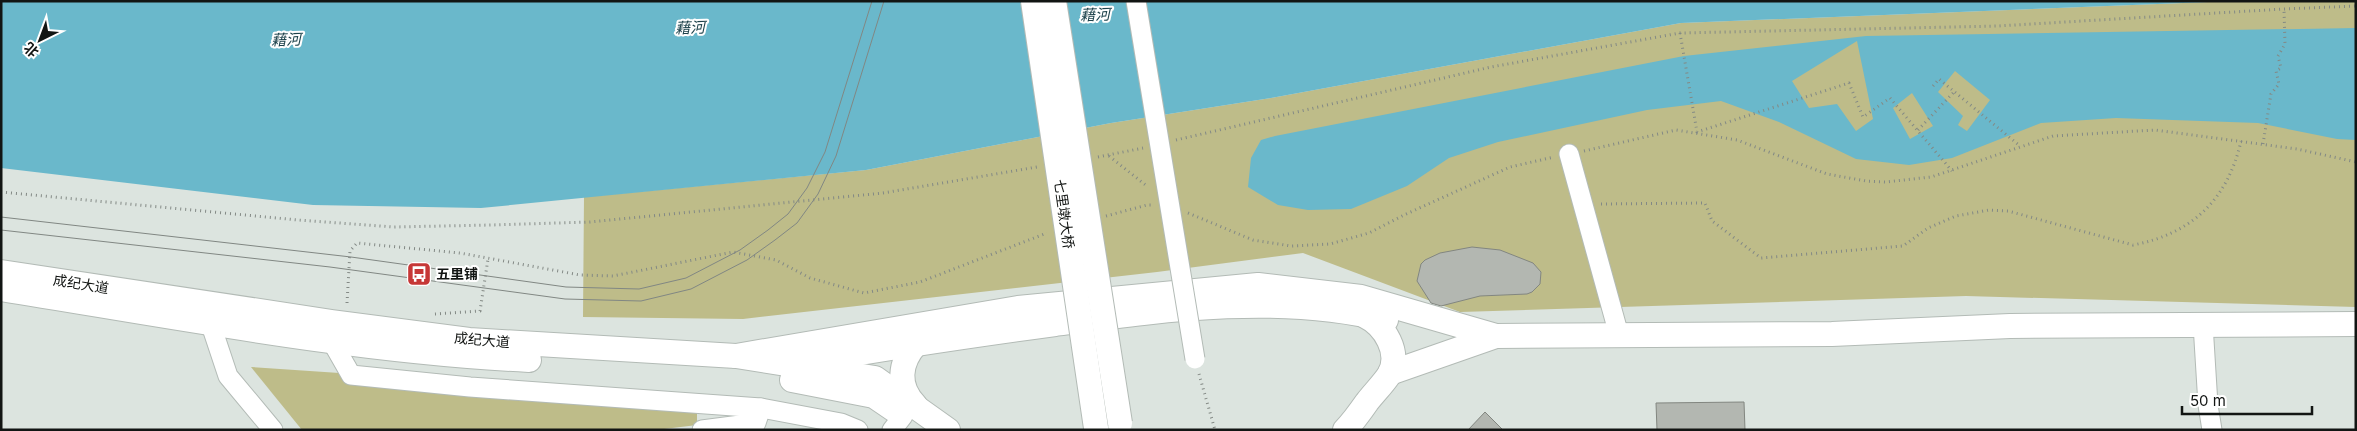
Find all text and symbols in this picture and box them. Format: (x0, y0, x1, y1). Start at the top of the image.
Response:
water label: 藉河 (1080, 4, 1113, 25)
north arrow (15, 15, 65, 65)
water label: 藉河 (675, 17, 708, 38)
water label: 藉河 (271, 29, 304, 50)
text: 北 (20, 39, 42, 61)
street label: 七里墩大桥 (1051, 178, 1078, 250)
bus stop icon: 五里铺 (406, 261, 432, 287)
place label: 五里铺 (436, 265, 478, 282)
street label: 成纪大道 (52, 271, 110, 296)
street label: 成纪大道 (453, 329, 511, 350)
scale bar (2182, 384, 2312, 416)
text: 50 m (2190, 391, 2226, 410)

